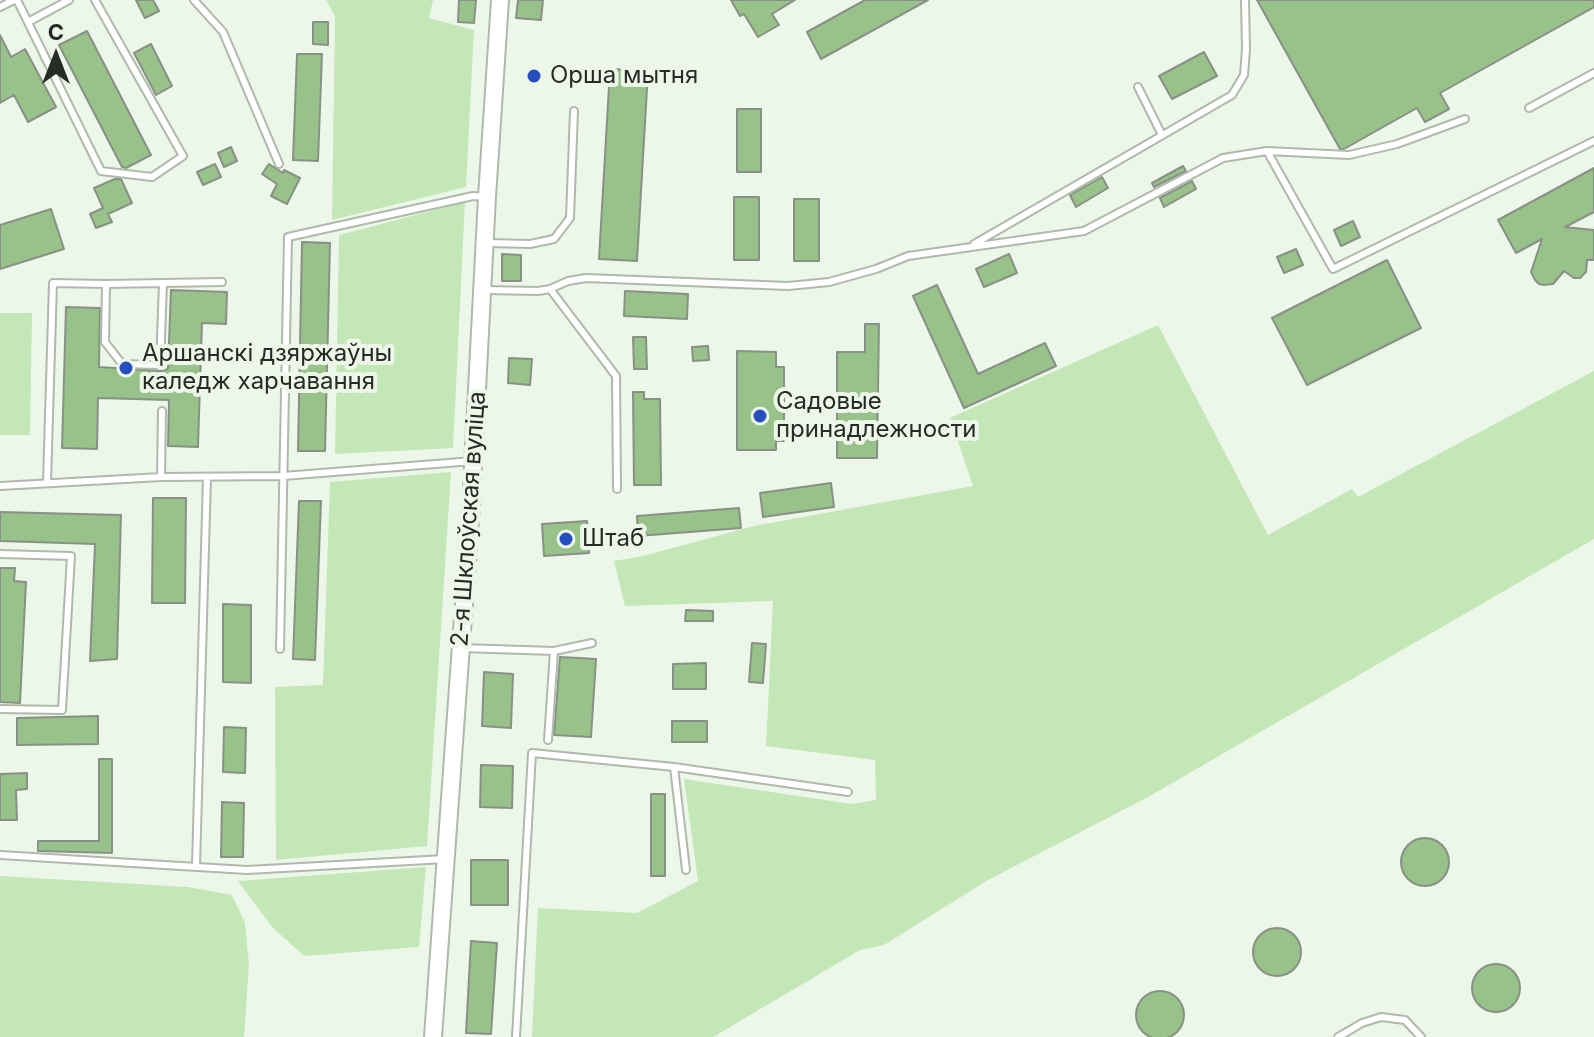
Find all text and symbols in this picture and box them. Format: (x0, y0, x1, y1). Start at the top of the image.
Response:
north arrow (16, 16, 96, 96)
text: С (48, 19, 64, 45)
place label: Орша мытня (550, 62, 698, 90)
marker: Орша мытня (525, 67, 543, 85)
place label: Аршанскі дзяржаўны каледж харчавання (142, 340, 392, 396)
marker: Аршанскі дзяржаўны каледж харчавання (117, 359, 135, 377)
place label: Садовые принадлежности (776, 388, 976, 444)
street label: 2-я Шклоўская вуліца (446, 390, 492, 648)
marker: Садовые принадлежности (751, 407, 769, 425)
place label: Штаб (582, 525, 644, 553)
marker: Штаб (557, 530, 575, 548)

